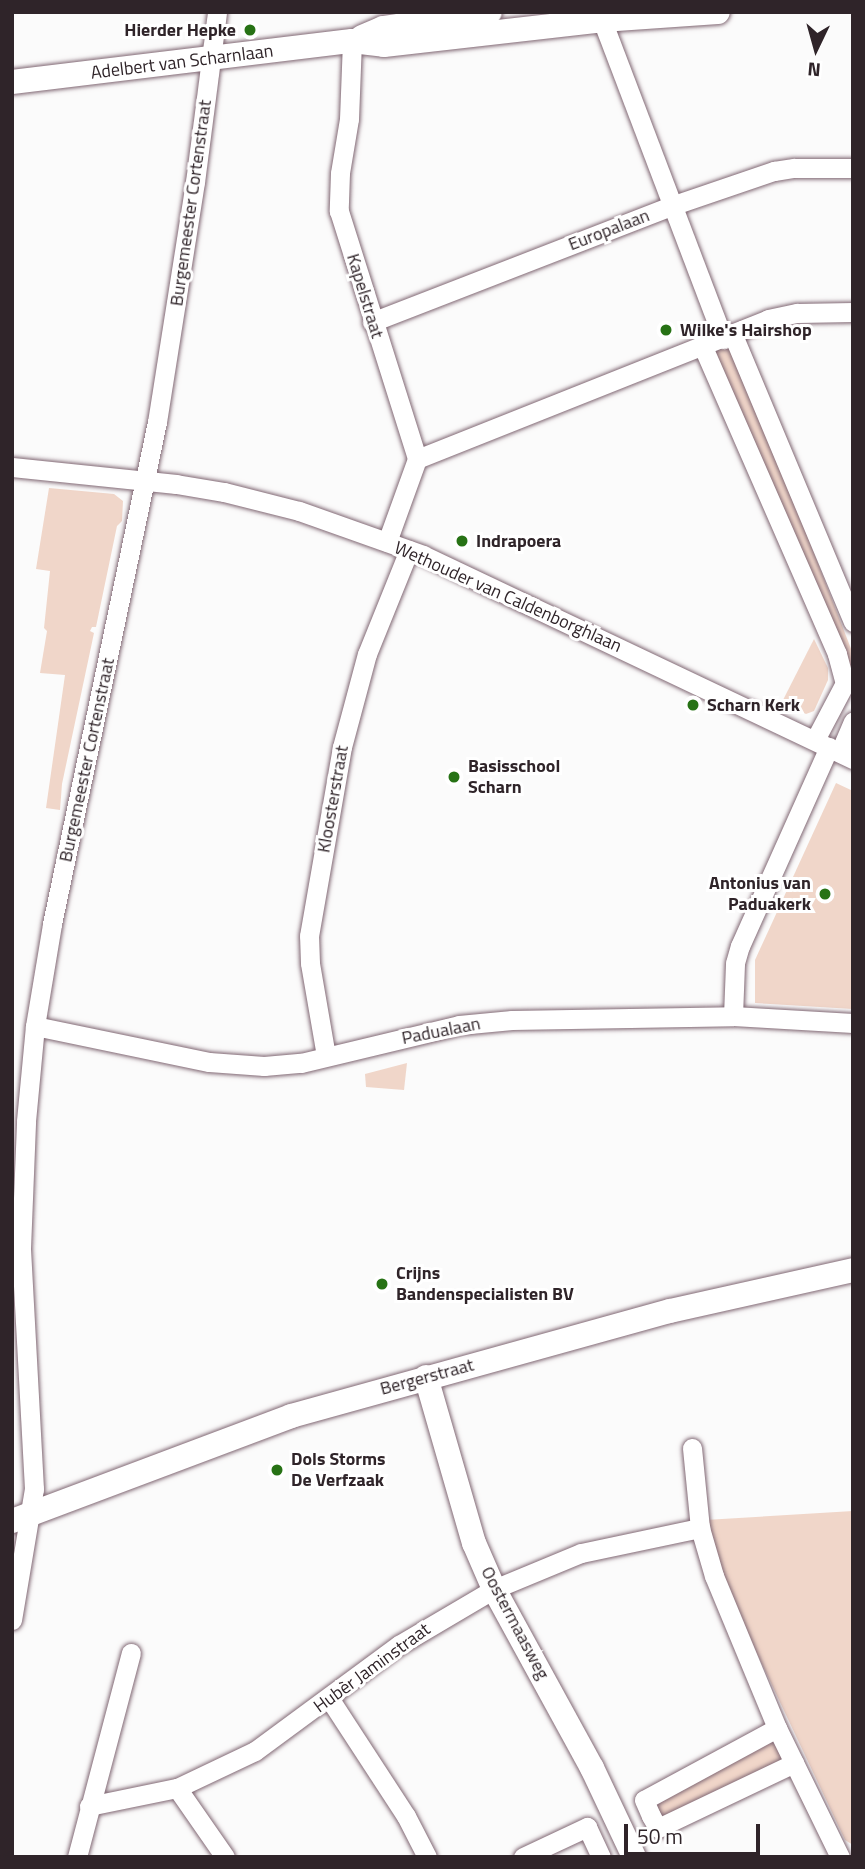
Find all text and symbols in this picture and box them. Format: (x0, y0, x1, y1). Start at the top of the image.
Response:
north arrow (781, 14, 851, 84)
place label: Hierder Hepke (124, 19, 236, 41)
marker: Hierder Hepke (242, 22, 258, 38)
street label: Adelbert van Scharnlaan (90, 40, 274, 84)
text: N (806, 55, 822, 85)
street label: Burgemeester Cortenstraat (166, 99, 216, 307)
street label: Europalaan (565, 205, 653, 255)
street label: Kapelstraat (342, 251, 388, 341)
place label: Wilke's Hairshop (680, 319, 812, 341)
marker: Wilke's Hairshop (658, 322, 674, 338)
place label: Indrapoera (476, 530, 561, 552)
marker: Indrapoera (454, 533, 470, 549)
street label: Wethouder van Caldenborghlaan (391, 537, 625, 657)
street label: Burgemeester Cortenstraat (55, 656, 119, 864)
place label: Scharn Kerk (707, 694, 800, 716)
marker: Scharn Kerk (685, 697, 701, 713)
street label: Kloosterstraat (313, 744, 353, 854)
place label: Basisschool Scharn (468, 756, 560, 798)
marker: Basisschool Scharn (446, 769, 462, 785)
place label: Antonius van Paduakerk (709, 873, 811, 916)
marker: Antonius van Paduakerk (817, 886, 833, 902)
street label: Padualaan (400, 1013, 482, 1049)
place label: Crijns Bandenspecialisten BV (396, 1263, 574, 1306)
marker: Crijns Bandenspecialisten BV (374, 1276, 390, 1292)
street label: Bergerstraat (378, 1354, 476, 1400)
place label: Dols Storms De Verfzaak (291, 1449, 385, 1492)
marker: Dols Storms De Verfzaak (269, 1462, 285, 1478)
street label: Oostermaasweg (476, 1563, 554, 1683)
street label: Hubèr Jaminstraat (310, 1619, 434, 1717)
scale bar (627, 1810, 764, 1854)
text: 50 m (637, 1820, 683, 1852)

